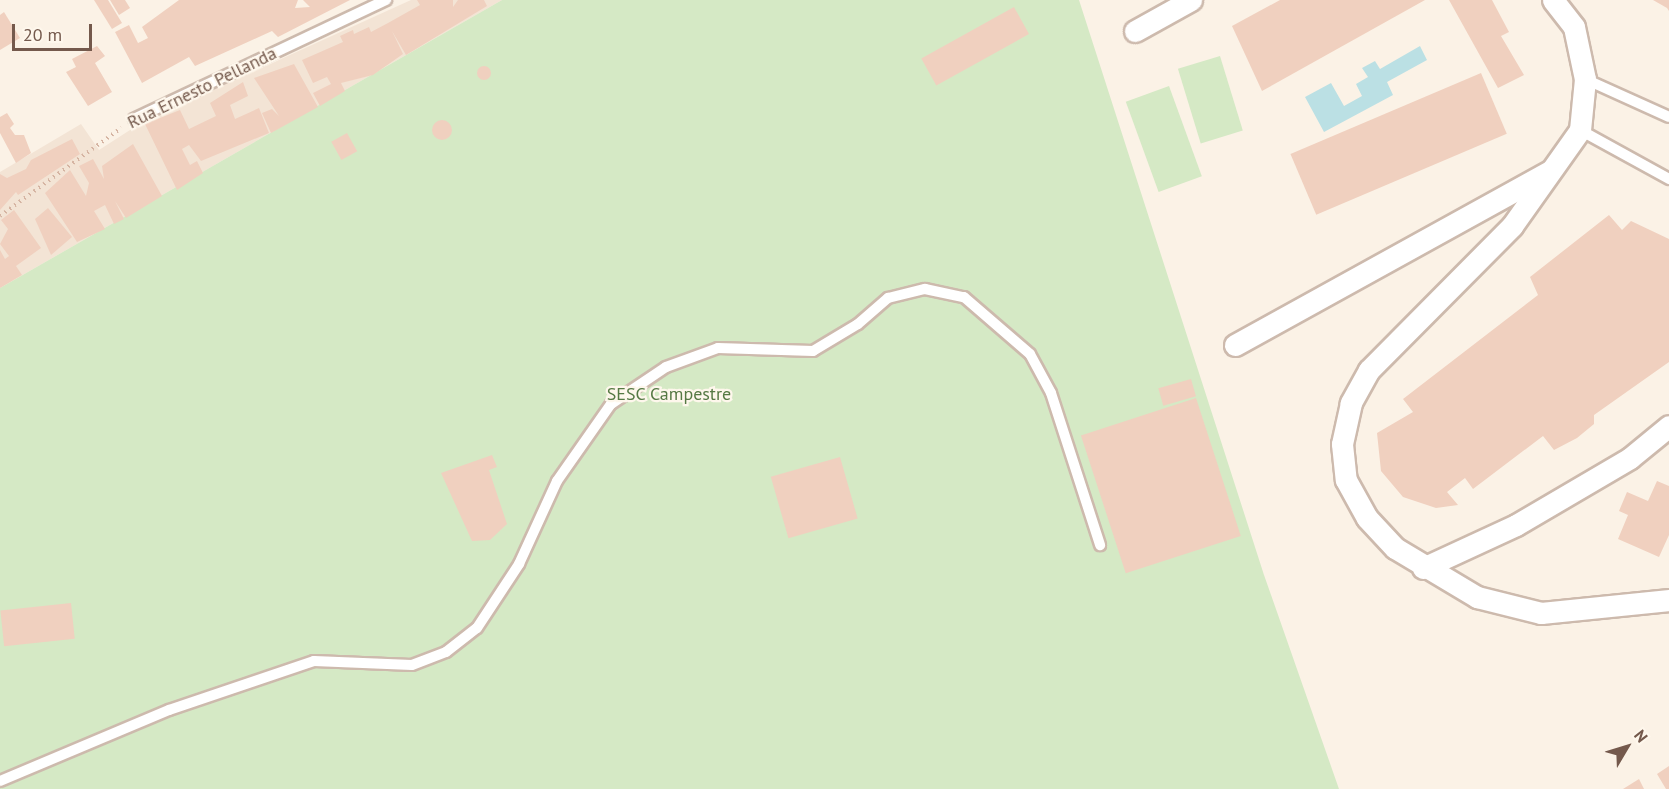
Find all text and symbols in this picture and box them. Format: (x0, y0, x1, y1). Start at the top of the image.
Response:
scale bar (15, 12, 94, 50)
text: 20 m (23, 23, 62, 46)
street label: Rua Ernesto Pellanda (124, 43, 280, 133)
park label: SESC Campestre (606, 383, 732, 405)
north arrow (1597, 717, 1657, 777)
text: N (1630, 726, 1652, 746)

